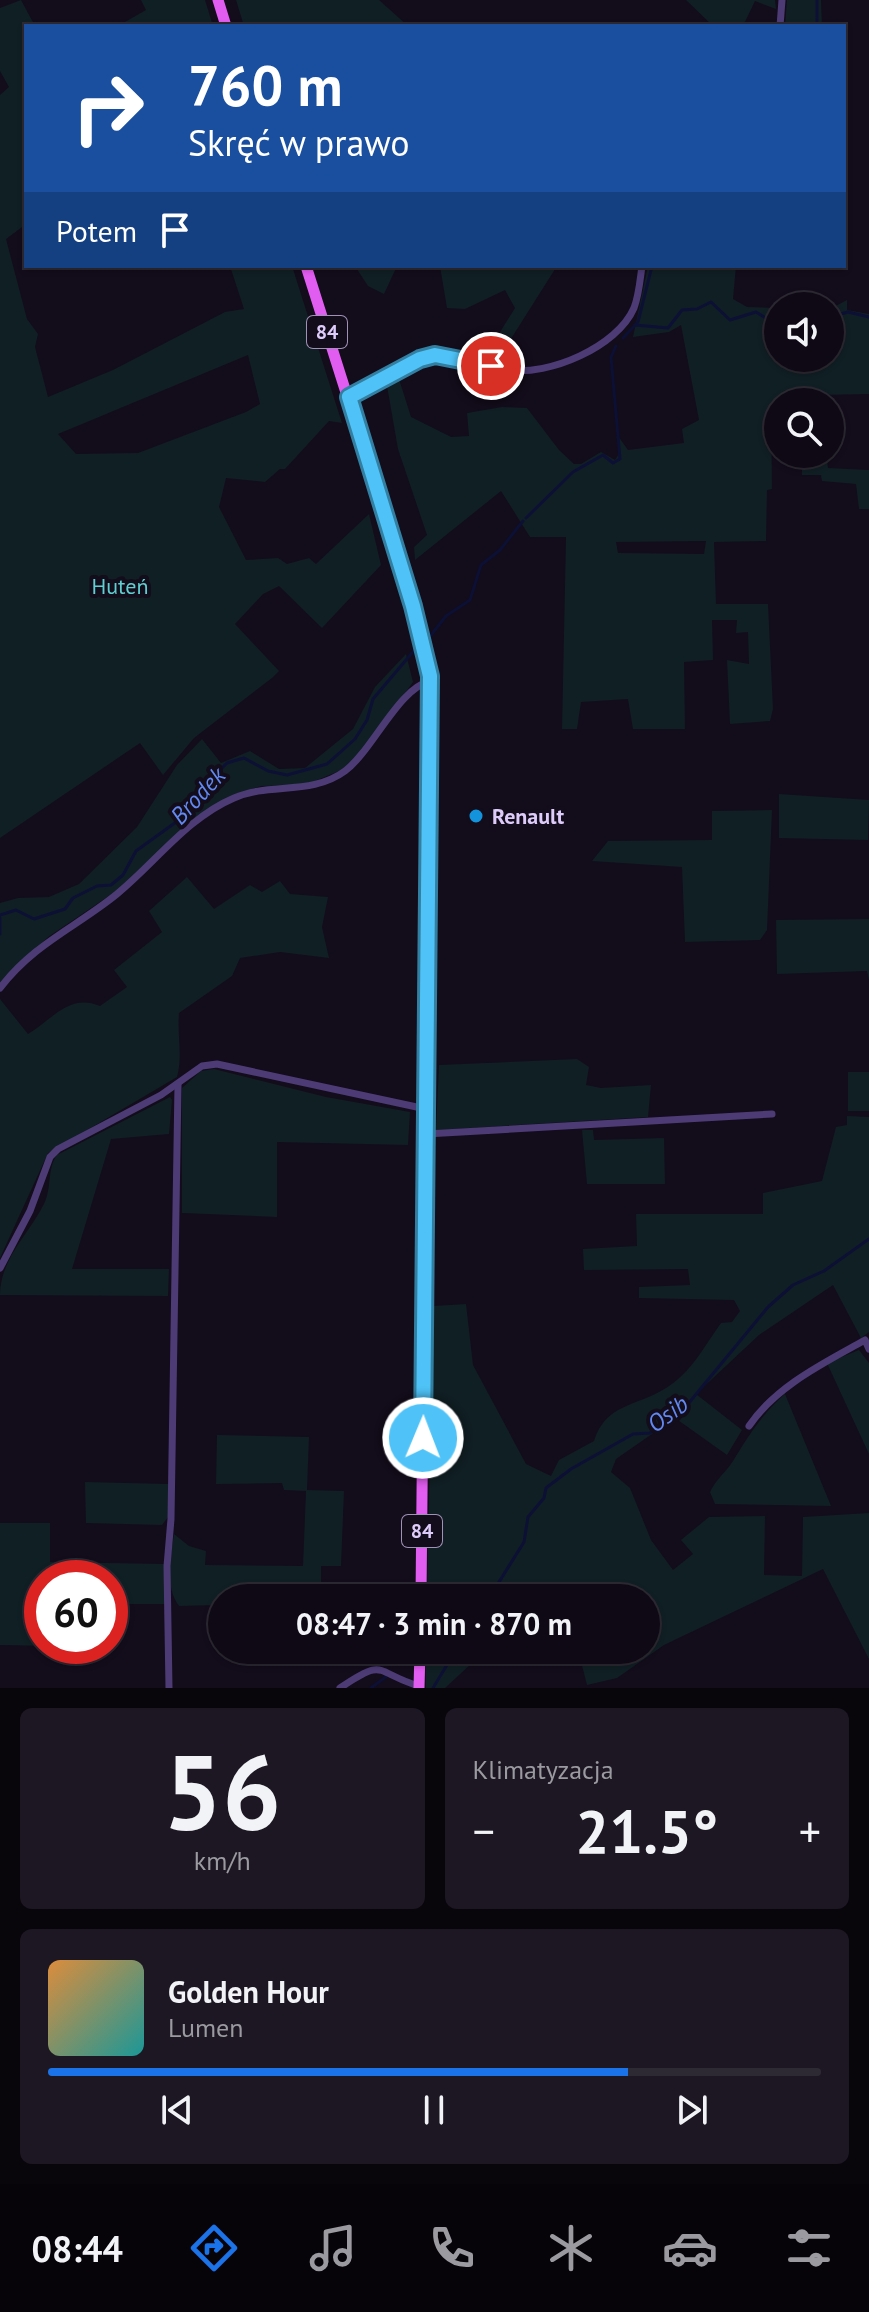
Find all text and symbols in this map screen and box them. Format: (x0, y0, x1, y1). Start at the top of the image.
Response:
text: 760 m (188, 49, 343, 121)
icon: right (56, 56, 160, 160)
text: Skręć w prawo (188, 119, 410, 166)
icon: arrive (153, 208, 197, 252)
text: Potem (56, 211, 137, 250)
map controls (764, 292, 844, 468)
button: sound (764, 292, 844, 372)
road number: 84 (307, 316, 347, 348)
pin (457, 332, 525, 400)
icon: arrive (469, 344, 513, 388)
button: search (764, 388, 844, 468)
park label: Huteń (91, 572, 149, 600)
water label: Brodek (163, 760, 233, 831)
place label: Renault (492, 802, 565, 830)
marker: Renault (467, 807, 485, 825)
water label: Osib (641, 1388, 695, 1439)
position arrow (381, 1396, 465, 1480)
road number: 84 (402, 1515, 442, 1547)
speed limit sign: 60 (24, 1560, 128, 1664)
text: 08:47 · 3 min · 870 m (296, 1604, 572, 1643)
text: 56 (163, 1724, 281, 1859)
text: Klimatyzacja (473, 1753, 614, 1786)
text: 21.5° (575, 1792, 718, 1870)
text: − (473, 1802, 495, 1859)
text: + (799, 1802, 821, 1859)
text: km/h (194, 1844, 251, 1877)
text: Golden Hour (168, 1972, 329, 2011)
text: Lumen (168, 2011, 243, 2044)
icon: previous (155, 2088, 199, 2132)
icon: pause (412, 2088, 456, 2132)
icon: next (670, 2088, 714, 2132)
icon: directions (186, 2220, 242, 2276)
icon: music (305, 2220, 361, 2276)
icon: phone (424, 2220, 480, 2276)
icon: climate (543, 2220, 599, 2276)
icon: car (662, 2220, 718, 2276)
icon: filters (781, 2220, 837, 2276)
text: 08:44 (32, 2225, 123, 2272)

